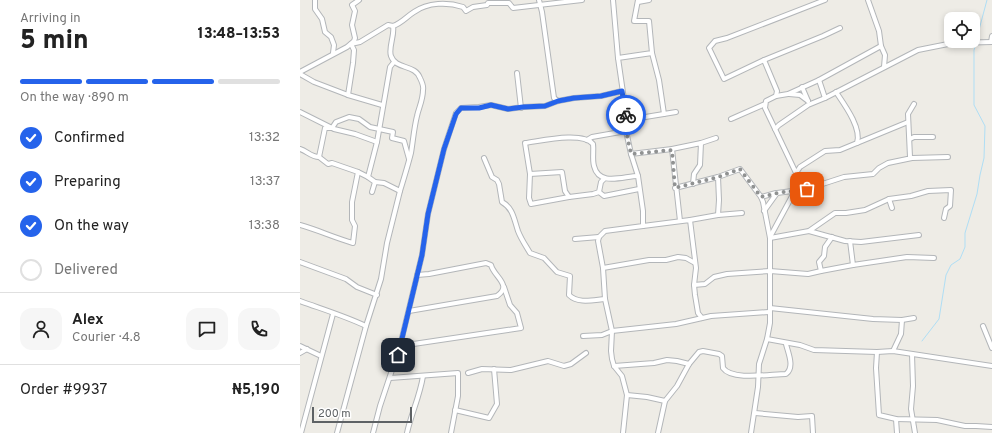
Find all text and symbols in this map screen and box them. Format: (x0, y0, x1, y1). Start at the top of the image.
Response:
text: Arriving in (20, 11, 81, 27)
map controls (944, 12, 980, 48)
button: locate (944, 12, 980, 48)
text: 5 min (20, 25, 89, 58)
text: 13:48–13:53 (198, 25, 280, 44)
text: On the way · 890 m (20, 90, 129, 106)
courier (606, 95, 646, 135)
icon: bike (615, 104, 637, 126)
icon: check (20, 127, 42, 149)
text: Confirmed (54, 129, 125, 148)
text: 13:32 (249, 130, 280, 146)
icon: check (20, 171, 42, 193)
pin (790, 172, 824, 206)
text: Preparing (54, 173, 121, 192)
text: 13:37 (250, 174, 280, 190)
icon: bag (796, 178, 818, 200)
icon: check (20, 215, 42, 237)
text: On the way (54, 217, 129, 236)
text: 13:38 (249, 218, 280, 234)
text: Delivered (54, 261, 118, 280)
button: person (20, 308, 62, 350)
button: chat (186, 308, 228, 350)
button: phone (238, 308, 280, 350)
text: Alex (72, 311, 104, 330)
text: Courier · 4.8 (72, 330, 141, 346)
pin (381, 338, 415, 372)
icon: home (387, 344, 409, 366)
text: Order #9937 (20, 381, 107, 400)
text: ₦5,190 (232, 381, 280, 400)
scale bar (312, 405, 412, 424)
text: 200 m (318, 407, 351, 421)

